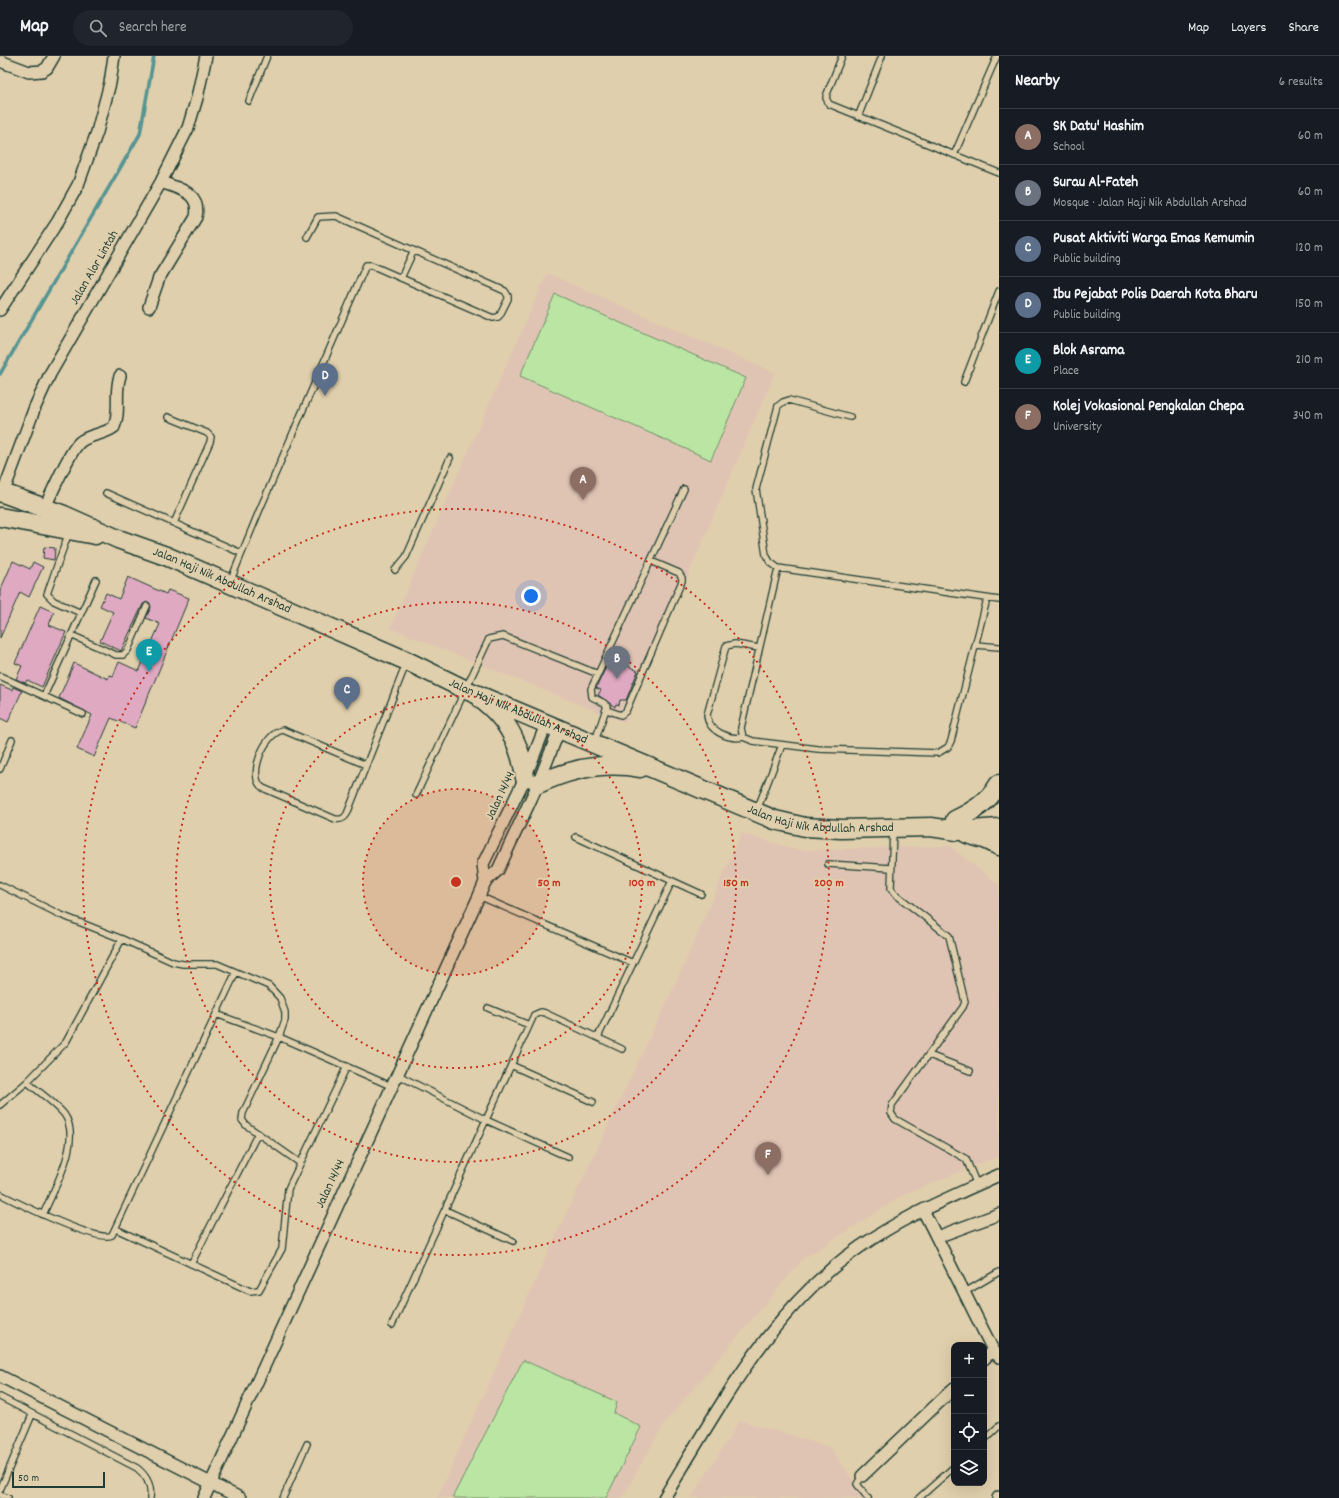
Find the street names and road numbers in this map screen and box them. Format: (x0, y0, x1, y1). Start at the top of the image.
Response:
street label: Jalan Alor Lintah (66, 227, 124, 309)
street label: Jalan Haji Nik Abdullah Arshad (150, 543, 294, 619)
street label: Jalan Haji Nik Abdullah Arshad (445, 673, 590, 749)
street label: Jalan 14/44 (481, 769, 521, 823)
street label: Jalan Haji Nik Abdullah Arshad (744, 800, 894, 839)
street label: Jalan 14/44 (311, 1157, 351, 1211)

